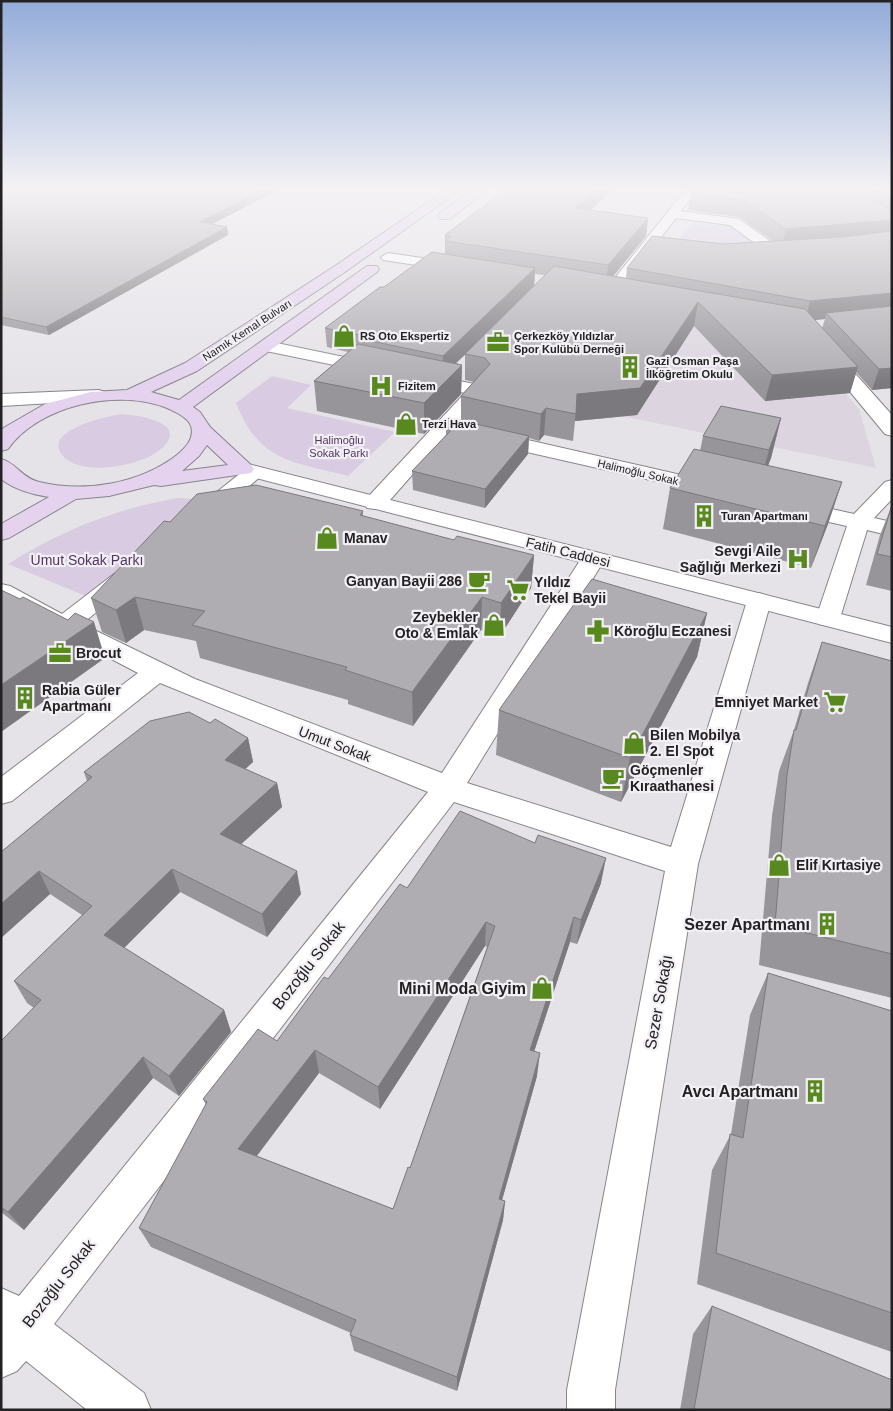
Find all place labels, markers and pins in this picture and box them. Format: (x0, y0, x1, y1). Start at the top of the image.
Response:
shop icon: RS Oto Ekspertiz (331, 323, 357, 349)
office icon: Çerkezköy Yıldızlar Spor Kulübü Derneği (485, 329, 511, 355)
place label: RS Oto Ekspertiz (360, 330, 450, 342)
place label: Çerkezköy Yıldızlar Spor Kulübü Derneği (514, 330, 624, 355)
building icon: Gazi Osman Paşa İlköğretim Okulu (617, 354, 643, 380)
place label: Gazi Osman Paşa İlköğretim Okulu (646, 355, 739, 380)
hospital icon: Fizitem (368, 373, 394, 399)
place label: Fizitem (398, 380, 436, 392)
shop icon: Terzi Hava (393, 411, 419, 437)
place label: Terzi Hava (422, 418, 477, 430)
building icon: Turan Apartmanı (691, 503, 717, 529)
place label: Turan Apartmanı (721, 510, 808, 522)
shop icon: Manav (314, 525, 340, 551)
place label: Manav (344, 530, 388, 546)
place label: Sevgi Aile Sağlığı Merkezi (680, 543, 781, 575)
hospital icon: Sevgi Aile Sağlığı Merkezi (785, 546, 811, 572)
cafe icon: Ganyan Bayii 286 (466, 568, 492, 594)
place label: Ganyan Bayii 286 (346, 573, 462, 589)
place label: Yıldız Tekel Bayii (534, 574, 606, 606)
supermarket icon: Yıldız Tekel Bayii (505, 577, 531, 603)
place label: Zeybekler Oto & Emlak (395, 609, 479, 641)
shop icon: Zeybekler Oto & Emlak (481, 612, 507, 638)
pharmacy icon: Köroğlu Eczanesi (585, 618, 611, 644)
place label: Köroğlu Eczanesi (614, 623, 731, 639)
office icon: Brocut (47, 640, 73, 666)
place label: Brocut (76, 645, 121, 661)
place label: Rabia Güler Apartmanı (42, 682, 121, 714)
building icon: Rabia Güler Apartmanı (12, 685, 38, 711)
supermarket icon: Emniyet Market (822, 689, 848, 715)
place label: Emniyet Market (715, 694, 818, 710)
place label: Bilen Mobilya 2. El Spot (650, 727, 740, 759)
shop icon: Bilen Mobilya 2. El Spot (621, 730, 647, 756)
place label: Göçmenler Kıraathanesi (630, 762, 714, 794)
cafe icon: Göçmenler Kıraathanesi (600, 765, 626, 791)
shop icon: Elif Kırtasiye (766, 852, 792, 878)
place label: Elif Kırtasiye (796, 857, 881, 873)
building icon: Sezer Apartmanı (814, 911, 840, 937)
place label: Sezer Apartmanı (684, 916, 810, 933)
shop icon: Mini Moda Giyim (529, 975, 555, 1001)
place label: Mini Moda Giyim (399, 980, 526, 997)
building icon: Avcı Apartmanı (802, 1078, 828, 1104)
place label: Avcı Apartmanı (682, 1083, 798, 1100)

